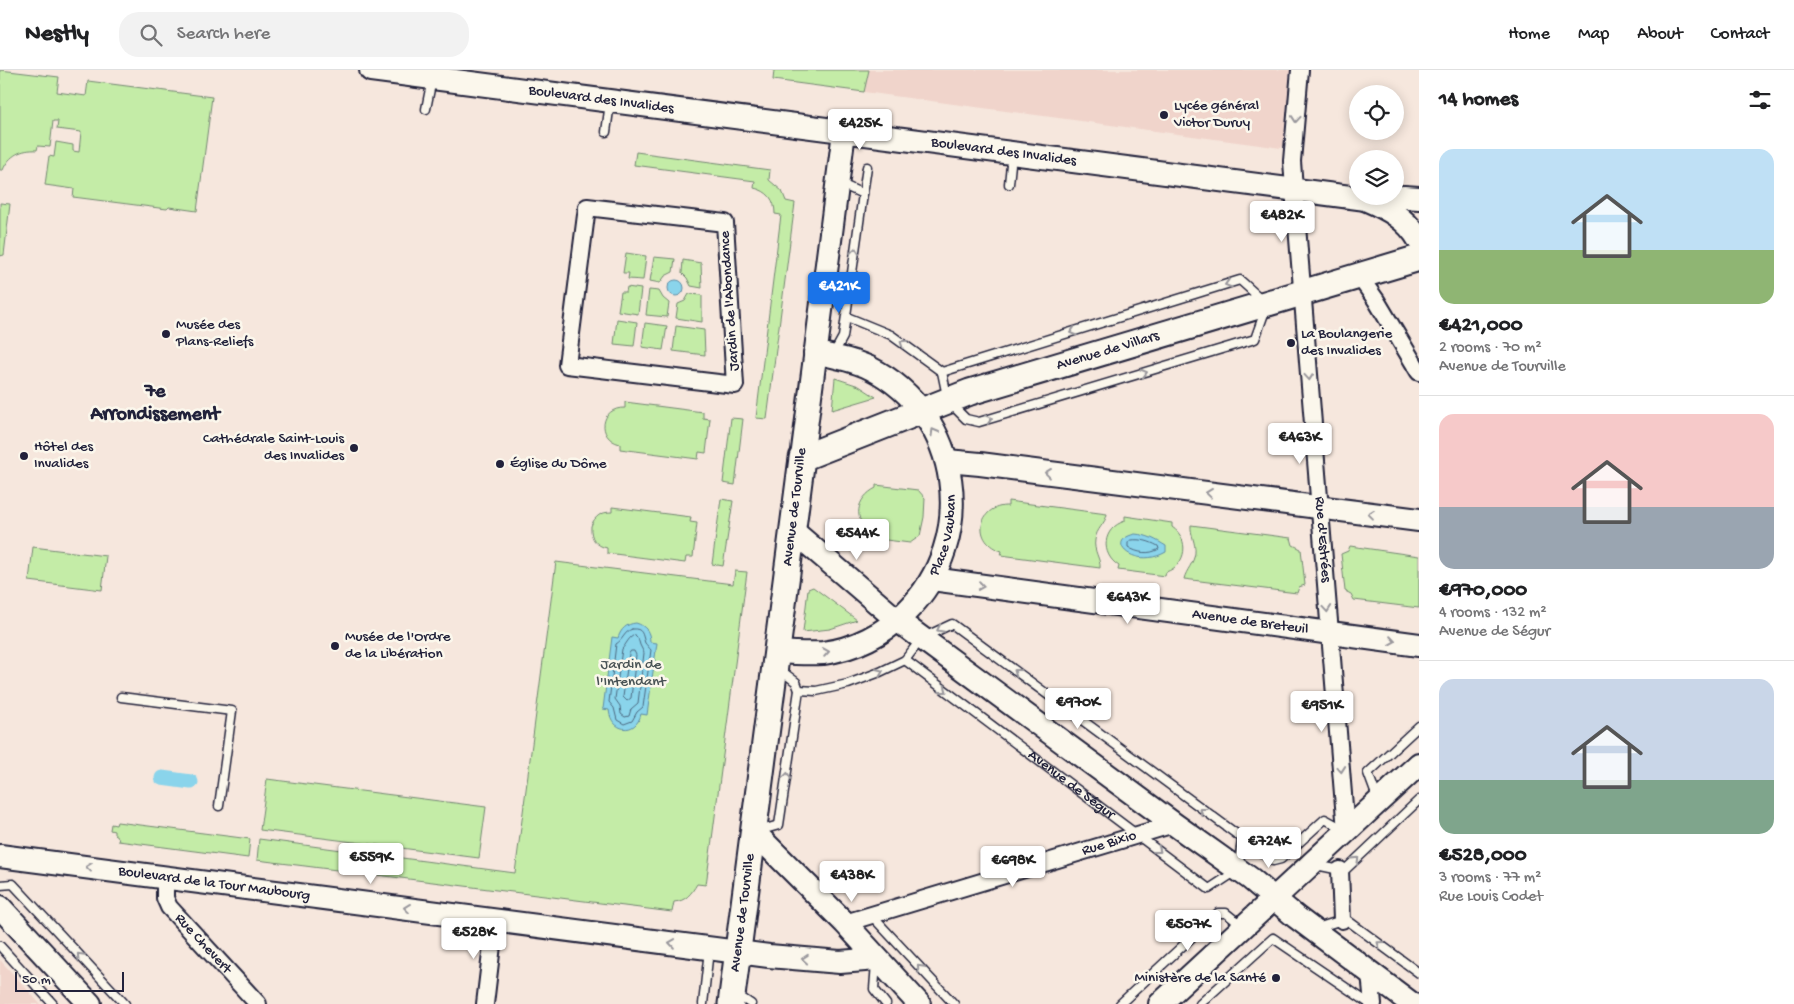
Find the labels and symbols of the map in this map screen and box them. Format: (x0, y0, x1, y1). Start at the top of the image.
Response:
street label: Boulevard des Invalides (526, 81, 675, 118)
place label: Lycée général Victor Duruy (1173, 97, 1259, 132)
pin: €425K (825, 108, 895, 151)
marker: Lycée général Victor Duruy (1158, 109, 1170, 121)
one-way arrow (1291, 115, 1302, 123)
street label: Boulevard des Invalides (929, 134, 1078, 170)
pin: €482K (1247, 200, 1317, 243)
street label: Jardin de l'Abondance (716, 230, 744, 372)
one-way arrow (850, 247, 860, 256)
pin: €421K (804, 272, 874, 314)
one-way arrow (1224, 278, 1233, 288)
place label: Musée des Plans-Reliefs (175, 316, 254, 351)
place label: La Boulangerie des Invalides (1301, 325, 1392, 360)
one-way arrow (1069, 326, 1077, 336)
street label: Avenue de Villars (1054, 327, 1162, 375)
marker: Musée des Plans-Reliefs (160, 328, 172, 340)
marker: La Boulangerie des Invalides (1285, 337, 1297, 349)
one-way arrow (899, 340, 909, 349)
one-way arrow (1140, 369, 1148, 379)
one-way arrow (1303, 373, 1314, 381)
district label: 7e Arrondissement (89, 381, 221, 427)
one-way arrow (984, 415, 992, 425)
pin: €463K (1265, 422, 1335, 465)
one-way arrow (930, 429, 940, 438)
place label: Cathédrale Saint-Louis des Invalides (203, 430, 344, 465)
place label: Hôtel des Invalides (34, 438, 94, 473)
marker: Cathédrale Saint-Louis des Invalides (348, 442, 360, 454)
street label: Avenue de Tourville (779, 447, 811, 567)
marker: Hôtel des Invalides (18, 450, 30, 462)
place label: Église du Dôme (510, 455, 607, 473)
marker: Église du Dôme (494, 458, 506, 470)
one-way arrow (1044, 468, 1053, 478)
one-way arrow (1205, 488, 1213, 499)
street label: Place Vauban (925, 495, 961, 580)
street label: Rue d'Estrées (1310, 496, 1335, 584)
one-way arrow (1366, 509, 1374, 520)
pin: €544K (822, 518, 892, 561)
one-way arrow (977, 580, 985, 591)
pin: €643K (1093, 582, 1163, 625)
street label: Avenue de Breteuil (1191, 605, 1309, 639)
one-way arrow (1322, 605, 1333, 613)
one-way arrow (936, 623, 945, 633)
place label: Musée de l'Ordre de la Libération (345, 628, 451, 663)
one-way arrow (1388, 635, 1396, 646)
marker: Musée de l'Ordre de la Libération (329, 640, 341, 652)
one-way arrow (821, 647, 830, 657)
park label: Jardin de l'Intendant (596, 656, 667, 691)
one-way arrow (875, 667, 883, 677)
one-way arrow (1013, 669, 1023, 678)
one-way arrow (938, 684, 948, 693)
pin: €970K (1043, 688, 1113, 730)
pin: €951K (1287, 690, 1357, 733)
street label: Avenue de Ségur (1024, 747, 1120, 825)
one-way arrow (1335, 765, 1346, 773)
one-way arrow (781, 772, 791, 781)
one-way arrow (1199, 808, 1209, 817)
pin: €724K (1234, 826, 1304, 869)
street label: Rue Bixio (1080, 827, 1139, 860)
pin: €559K (336, 842, 406, 885)
one-way arrow (1152, 845, 1161, 853)
pin: €698K (978, 846, 1048, 888)
street label: Avenue de Tourville (726, 852, 759, 973)
one-way arrow (1350, 857, 1359, 866)
pin: €438K (817, 860, 887, 903)
one-way arrow (85, 862, 93, 873)
street label: Boulevard de la Tour Maubourg (116, 862, 311, 905)
one-way arrow (402, 904, 411, 914)
street label: Rue Chevert (171, 910, 236, 979)
pin: €507K (1153, 910, 1223, 952)
pin: €528K (439, 918, 509, 960)
one-way arrow (668, 938, 676, 949)
one-way arrow (1376, 941, 1386, 950)
one-way arrow (77, 952, 86, 961)
one-way arrow (801, 954, 809, 965)
one-way arrow (917, 965, 926, 974)
scale bar (15, 969, 124, 992)
place label: Ministère de la Santé (1134, 969, 1266, 987)
marker: Ministère de la Santé (1270, 972, 1282, 984)

